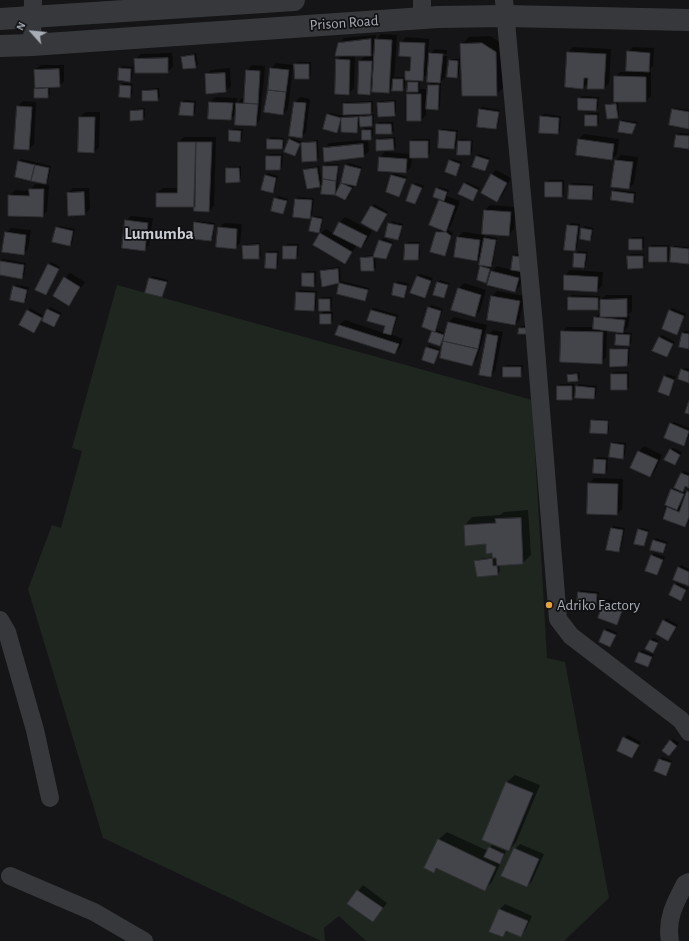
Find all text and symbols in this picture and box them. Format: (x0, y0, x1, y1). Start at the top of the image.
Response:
north arrow (12, 12, 52, 52)
street label: Prison Road (309, 12, 379, 34)
text: N (14, 20, 28, 32)
district label: Lumumba (124, 224, 194, 244)
place label: Adriko Factory (557, 596, 640, 614)
marker: Adriko Factory (544, 600, 554, 610)

